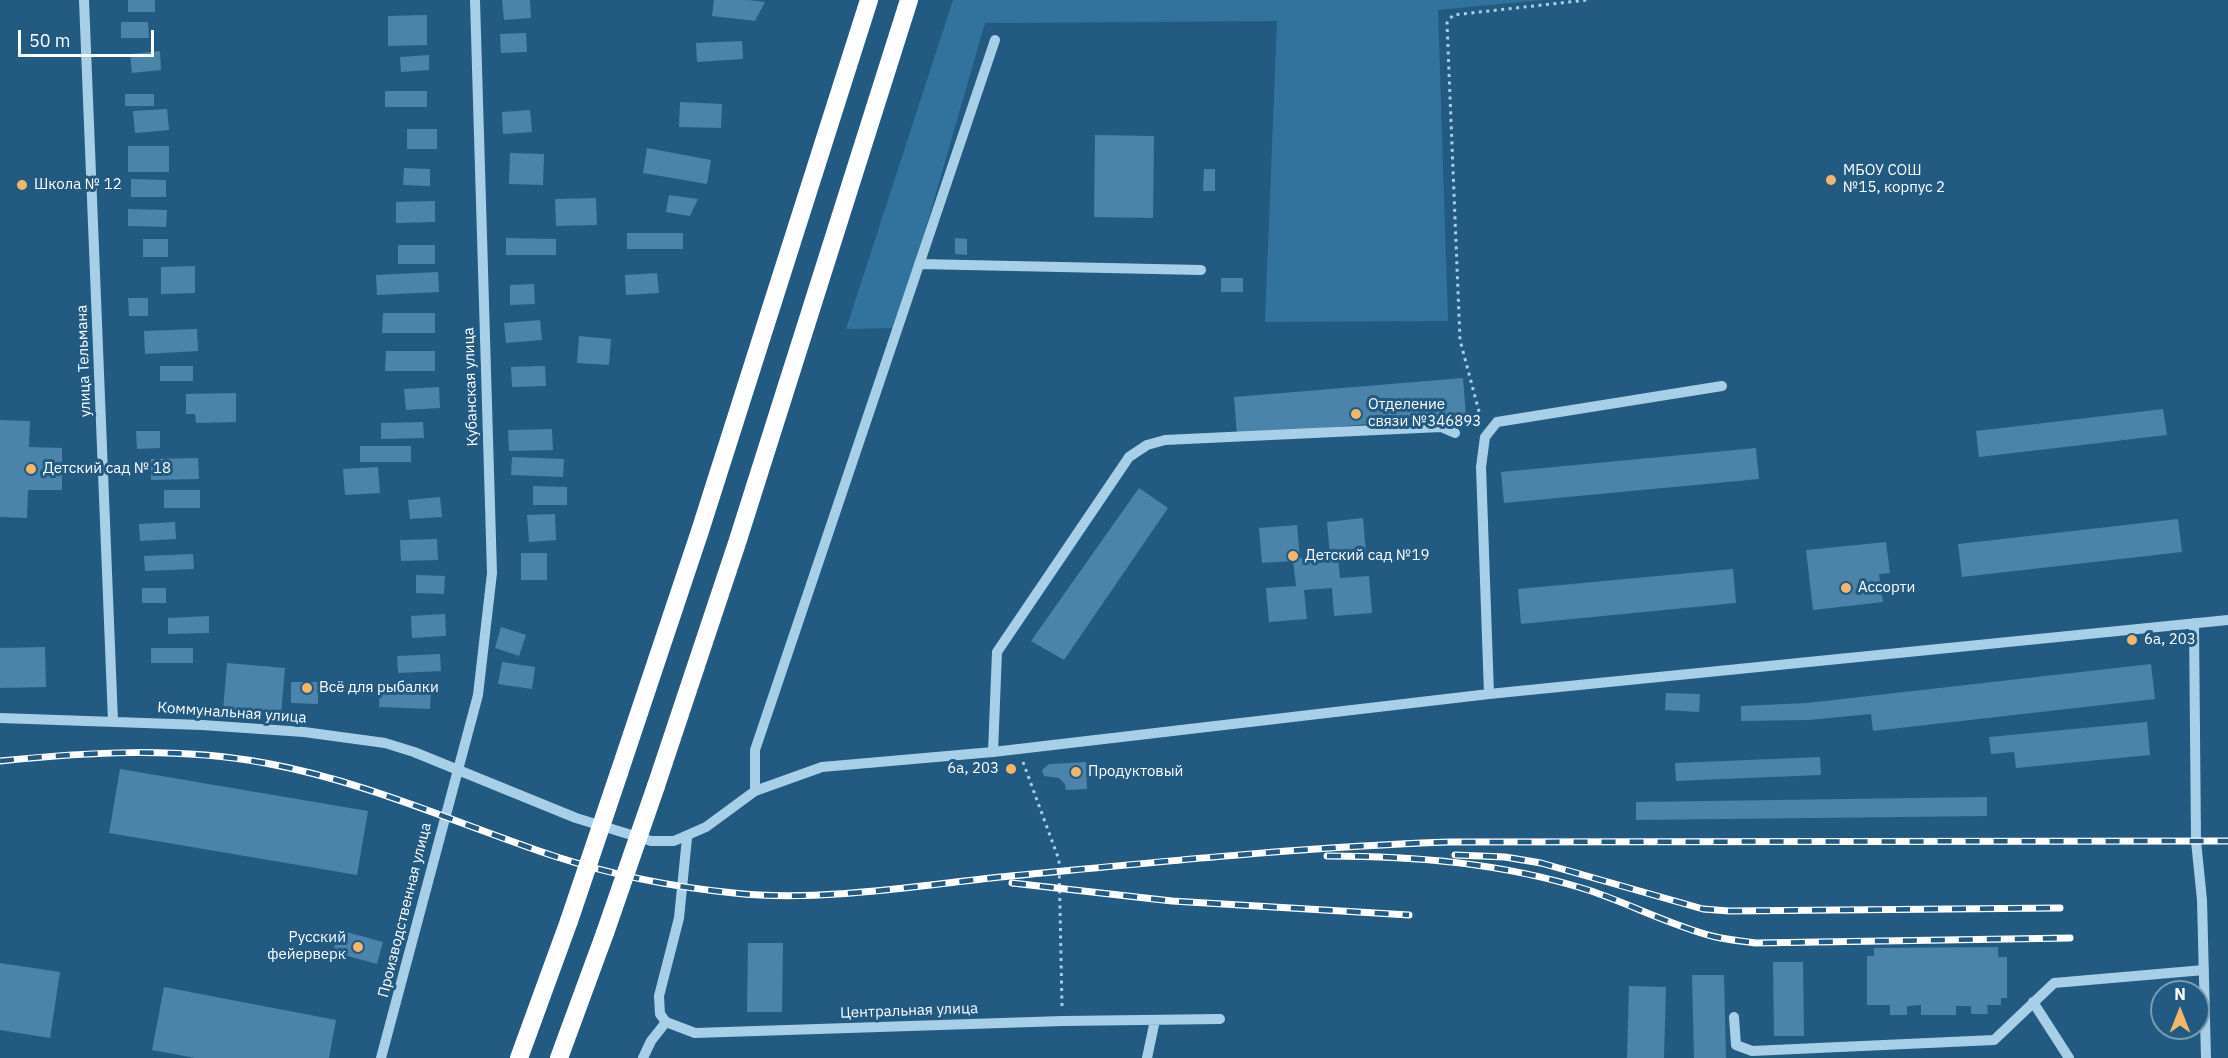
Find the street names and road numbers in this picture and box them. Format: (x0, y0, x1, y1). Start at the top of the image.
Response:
street label: улица Тельмана (73, 304, 95, 418)
street label: Кубанская улица (460, 327, 482, 447)
street label: Коммунальная улица (157, 699, 307, 727)
street label: Производственная улица (375, 821, 435, 999)
street label: Центральная улица (840, 1000, 978, 1022)

